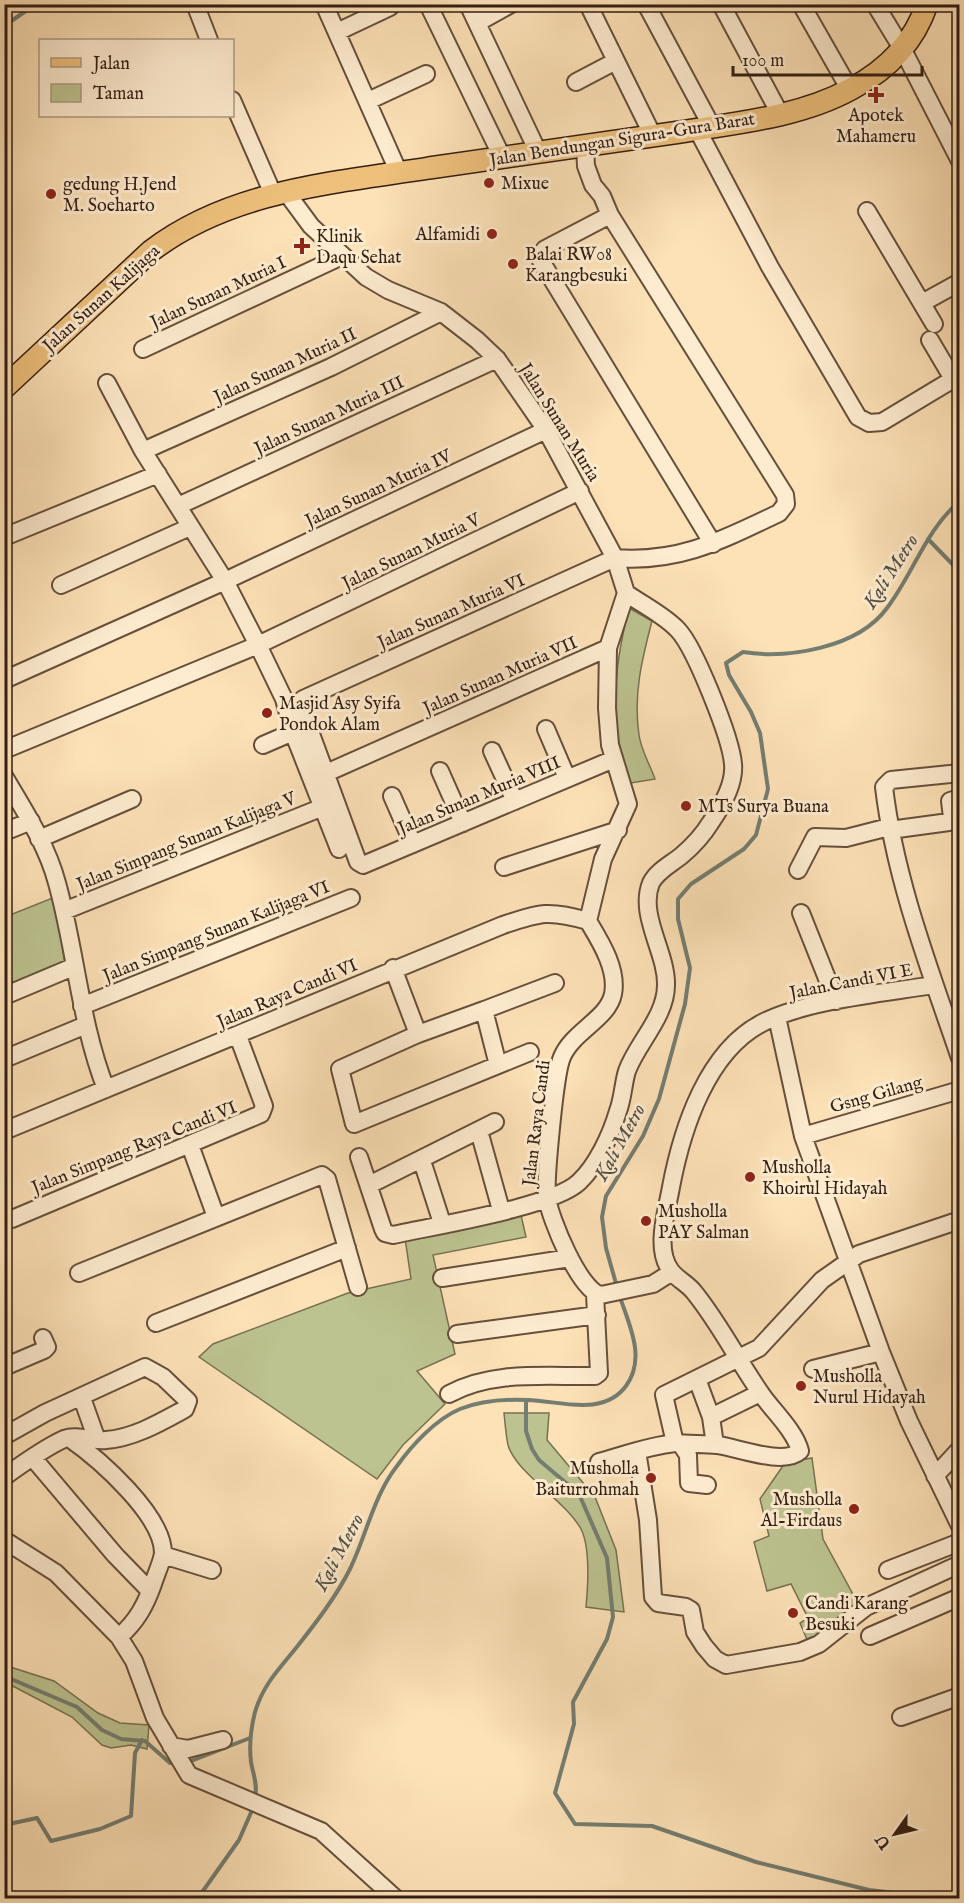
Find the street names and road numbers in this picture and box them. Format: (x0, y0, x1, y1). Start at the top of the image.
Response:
street label: Jalan Bendungan Sigura-Gura Barat (486, 108, 757, 173)
street label: Jalan Sunan Kalijaga (37, 240, 166, 359)
street label: Jalan Sunan Muria I (145, 252, 290, 336)
street label: Jalan Sunan Muria II (209, 323, 361, 410)
street label: Jalan Sunan Muria (512, 358, 605, 487)
street label: Jalan Sunan Muria III (249, 371, 408, 462)
street label: Jalan Sunan Muria IV (300, 445, 457, 534)
street label: Jalan Sunan Muria V (337, 508, 486, 597)
street label: Jalan Sunan Muria VI (372, 569, 529, 656)
street label: Jalan Sunan Muria VII (418, 632, 582, 722)
street label: Jalan Sunan Muria VIII (393, 752, 565, 842)
street label: Jalan Simpang Sunan Kalijaga V (72, 787, 301, 898)
street label: Jalan Simpang Sunan Kalijaga VI (98, 876, 334, 989)
street label: Jalan Raya Candi VI (212, 954, 362, 1035)
street label: Jalan.Candi VI E (786, 959, 915, 1006)
street label: Jalan Raya Candi (518, 1059, 557, 1190)
street label: Gsng Gilang (828, 1071, 926, 1120)
street label: Jalan Simpang Raya Candi VI (27, 1097, 241, 1201)

